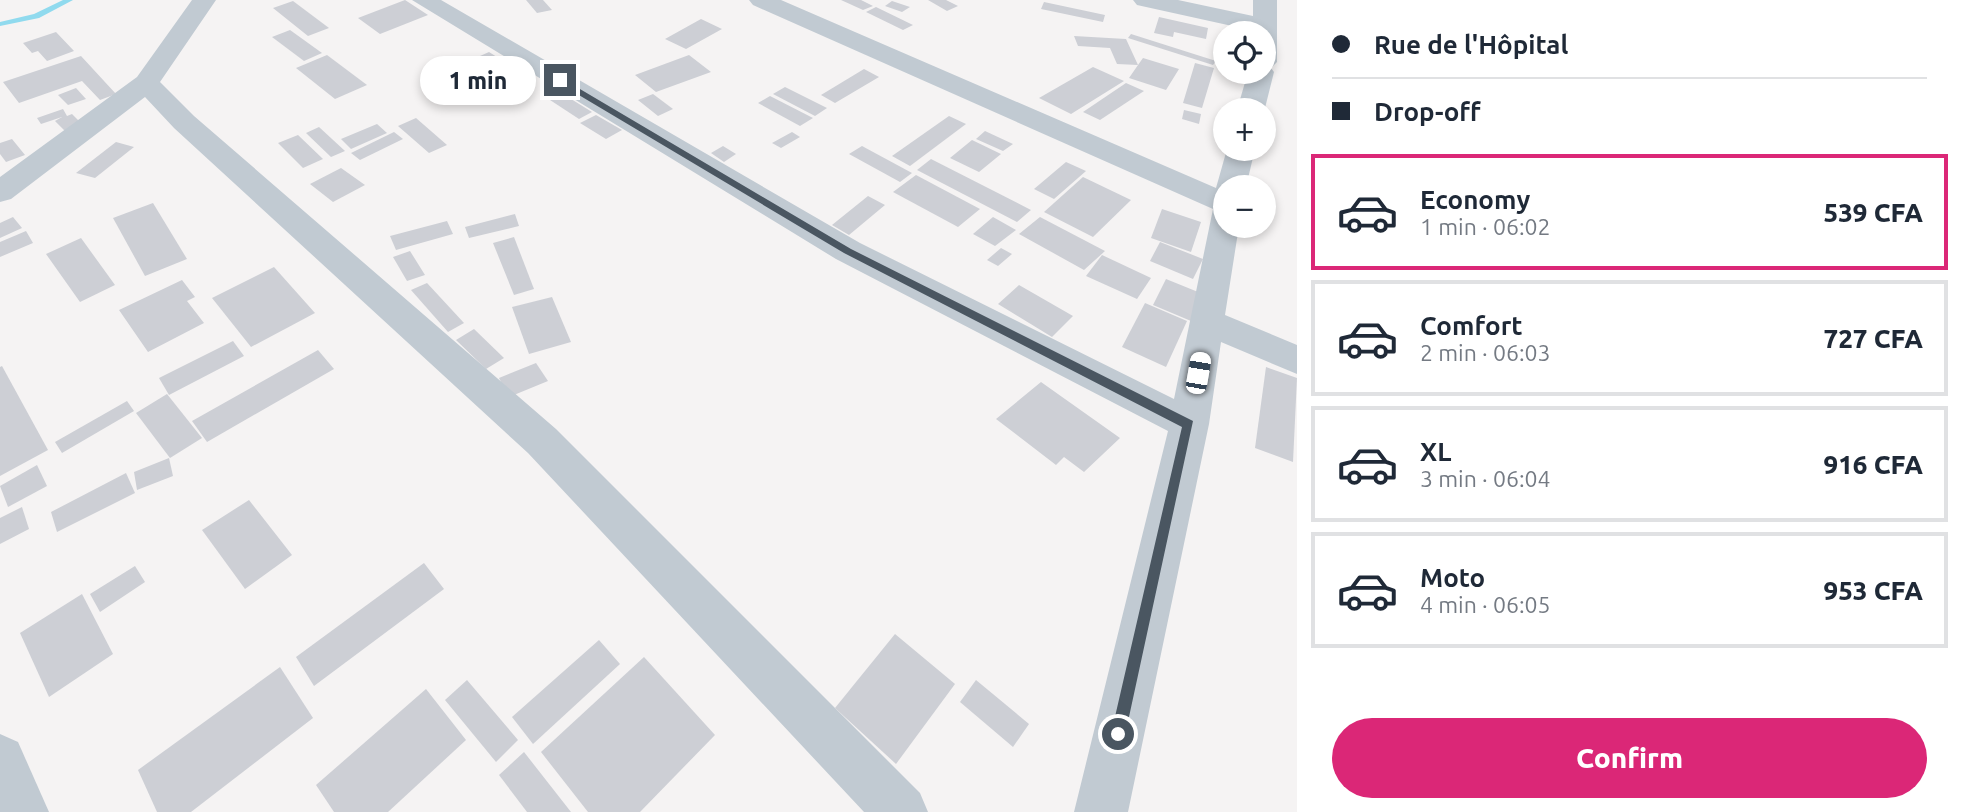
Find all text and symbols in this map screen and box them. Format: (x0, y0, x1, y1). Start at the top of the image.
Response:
map controls (1213, 21, 1276, 238)
button: locate (1213, 21, 1276, 84)
text: Rue de l'Hôpital (1374, 30, 1568, 59)
callout: 1 min (420, 56, 536, 104)
route end (544, 64, 576, 96)
text: 1 min (449, 68, 507, 93)
text: Drop-off (1374, 97, 1481, 126)
button: + (1213, 98, 1276, 161)
button: − (1213, 175, 1276, 238)
icon: car (1336, 181, 1399, 244)
text: Economy (1420, 185, 1530, 214)
text: 539 CFA (1823, 198, 1923, 227)
text: 1 min · 06:02 (1420, 214, 1551, 239)
icon: car (1336, 307, 1399, 370)
text: Comfort (1420, 311, 1523, 340)
text: 727 CFA (1823, 324, 1923, 353)
text: 2 min · 06:03 (1420, 340, 1551, 365)
car (1185, 350, 1212, 396)
icon: car (1336, 433, 1399, 496)
text: XL (1420, 437, 1451, 466)
text: 916 CFA (1823, 450, 1923, 479)
text: 3 min · 06:04 (1420, 466, 1551, 491)
icon: car (1336, 559, 1399, 622)
text: Moto (1420, 563, 1485, 592)
text: 953 CFA (1823, 576, 1923, 605)
text: 4 min · 06:05 (1420, 592, 1551, 617)
route start (1102, 718, 1134, 750)
button: Confirm (1332, 718, 1927, 798)

